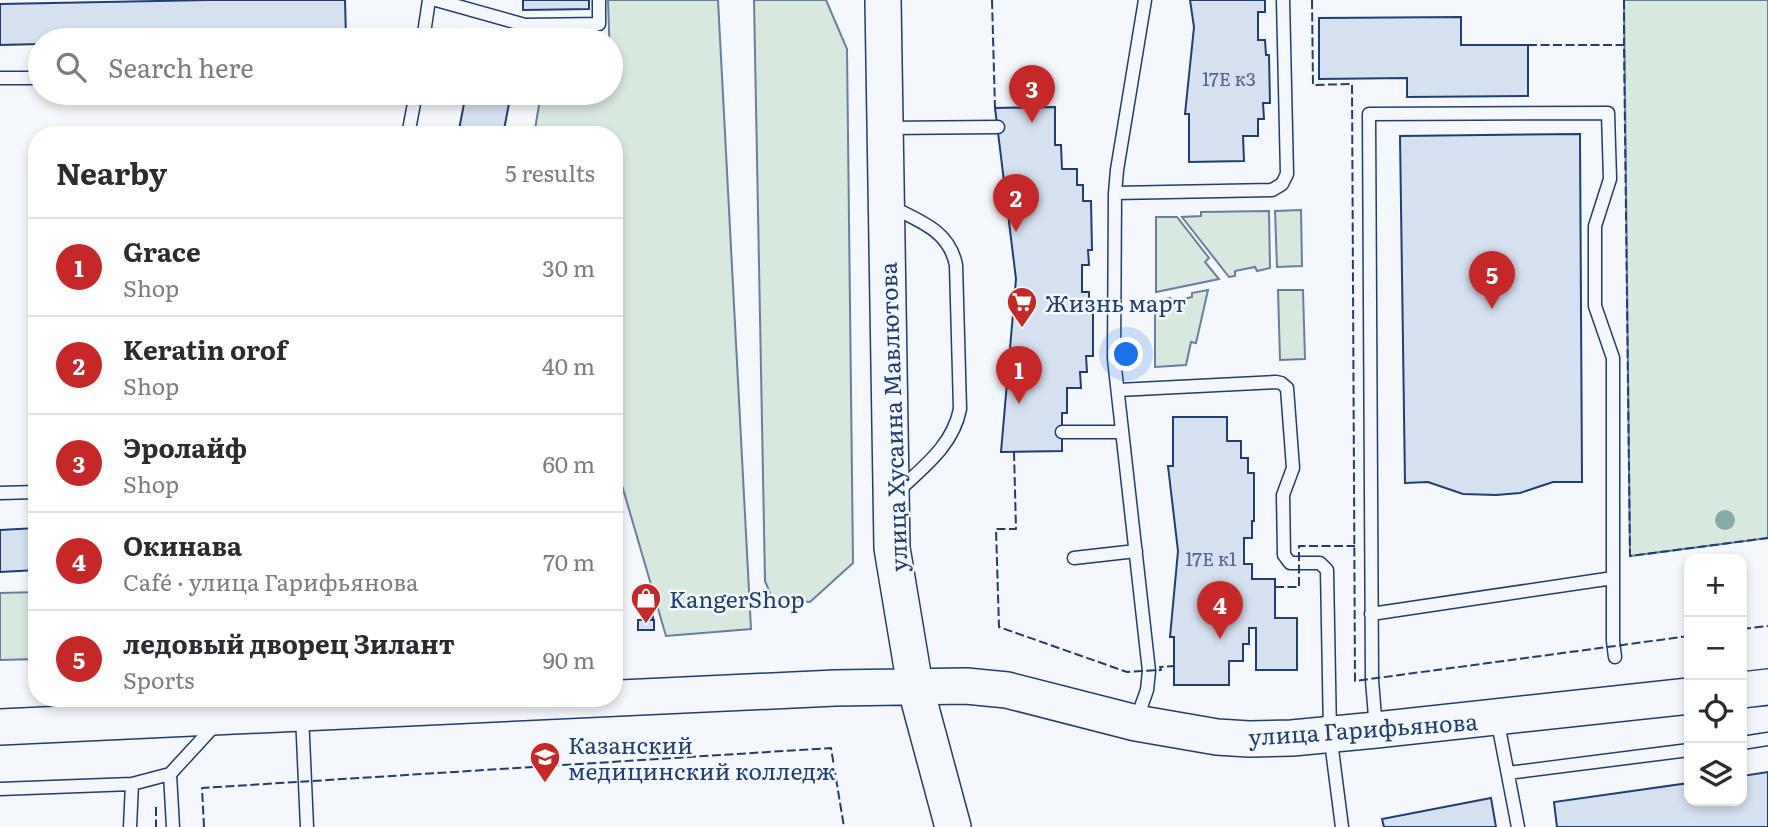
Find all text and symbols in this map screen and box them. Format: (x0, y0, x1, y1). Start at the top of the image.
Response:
search box (28, 28, 623, 105)
text: Search here (108, 47, 254, 86)
icon: search (52, 48, 90, 86)
house number: 17Е к3 (1202, 64, 1256, 92)
pin: 3 (1009, 65, 1055, 123)
text: Nearby (56, 150, 167, 194)
text: 5 results (505, 155, 595, 189)
pin: 2 (993, 174, 1039, 232)
text: Grace (123, 231, 201, 270)
text: 1 (74, 250, 84, 284)
text: 30 m (542, 250, 595, 284)
pin: 5 (1469, 251, 1515, 309)
street label: улица Хусаина Мавлютова (870, 261, 914, 572)
text: Shop (123, 270, 179, 304)
supermarket icon: Жизнь март (1005, 285, 1039, 329)
place label: Жизнь март (1045, 285, 1186, 319)
text: Keratin orof (123, 329, 287, 368)
your location (1109, 337, 1143, 371)
pin: 1 (996, 346, 1042, 404)
text: 2 (73, 348, 85, 382)
text: 40 m (542, 348, 595, 382)
text: Shop (123, 368, 179, 402)
text: Эролайф (123, 427, 247, 466)
text: 3 (73, 446, 85, 480)
text: 60 m (542, 446, 595, 480)
text: Shop (123, 466, 179, 500)
text: Окинава (123, 525, 242, 564)
text: 4 (72, 544, 86, 578)
text: 70 m (543, 544, 595, 578)
house number: 17Е к1 (1185, 544, 1237, 572)
map controls (1684, 554, 1747, 806)
button: + (1684, 554, 1747, 617)
text: Café · улица Гарифьянова (123, 564, 418, 598)
shop icon: KangerShop (629, 581, 663, 625)
place label: KangerShop (669, 581, 805, 615)
pin: 4 (1197, 581, 1243, 639)
button: − (1684, 617, 1747, 680)
text: ледовый дворец Зилант (123, 623, 455, 662)
text: 5 (73, 642, 85, 676)
text: 90 m (543, 642, 595, 676)
text: Sports (123, 662, 194, 696)
button: locate (1684, 680, 1747, 743)
street label: улица Гарифьянова (1247, 703, 1479, 753)
place label: Казанский медицинский колледж (568, 727, 836, 787)
school or university icon: Казанский медицинский колледж (528, 740, 562, 784)
button: layers (1684, 743, 1747, 806)

